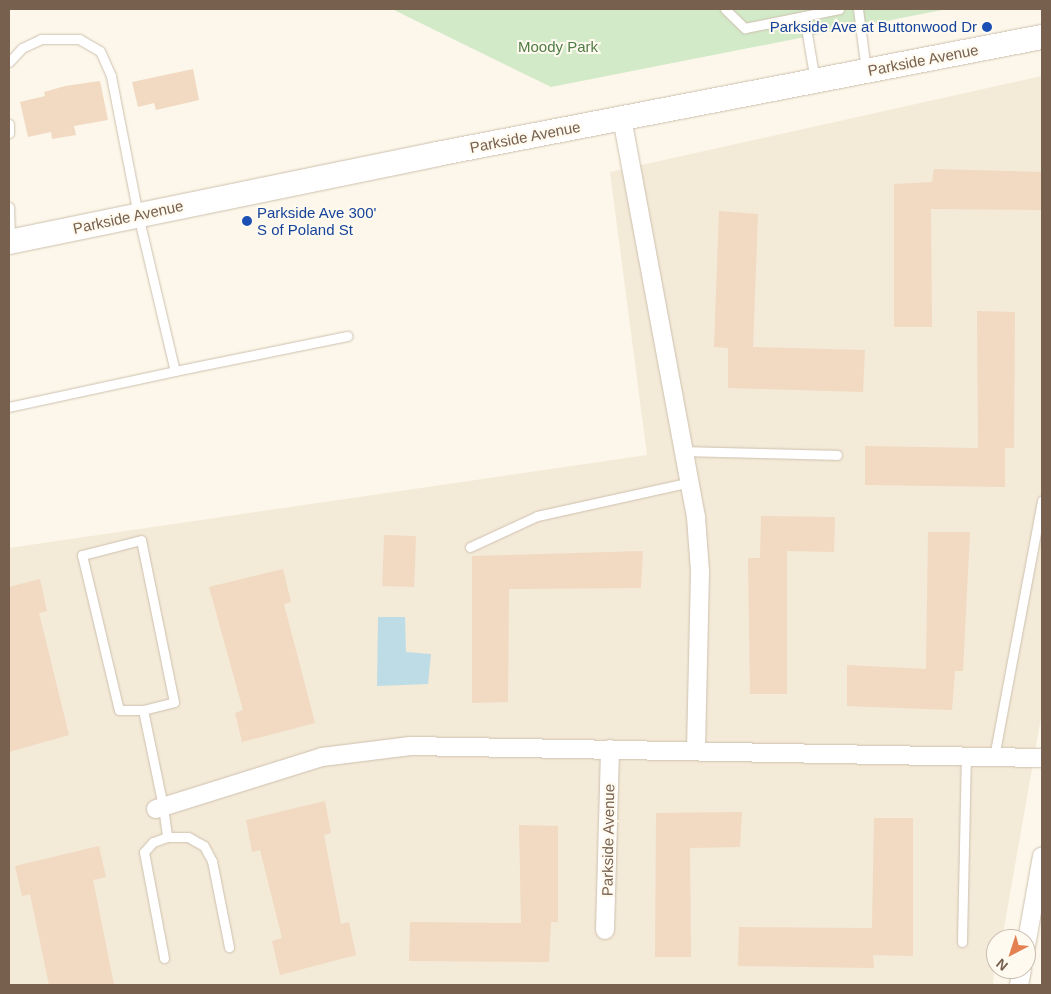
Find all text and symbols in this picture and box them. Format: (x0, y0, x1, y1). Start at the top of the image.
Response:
place label: Parkside Ave at Buttonwood Dr (769, 18, 977, 36)
marker: Parkside Ave at Buttonwood Dr (981, 21, 993, 33)
park label: Moody Park (518, 38, 598, 56)
street label: Parkside Avenue (866, 40, 980, 80)
street label: Parkside Avenue (468, 117, 582, 157)
street label: Parkside Avenue (71, 196, 185, 238)
place label: Parkside Ave 300' S of Poland St (257, 203, 377, 238)
marker: Parkside Ave 300' S of Poland St (241, 215, 253, 227)
street label: Parkside Avenue (598, 783, 618, 897)
north arrow (986, 929, 1036, 979)
text: N (993, 955, 1011, 974)

